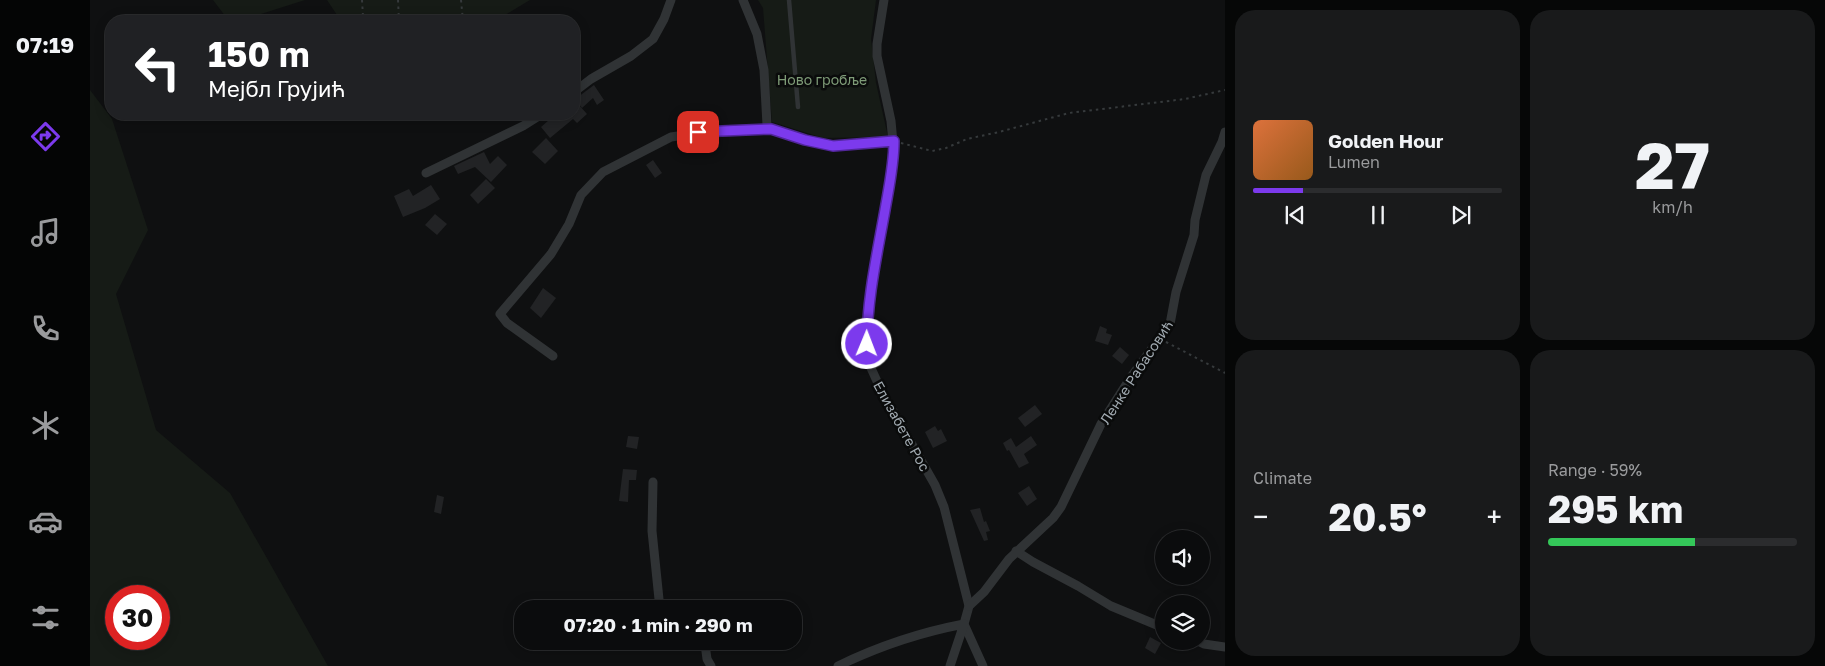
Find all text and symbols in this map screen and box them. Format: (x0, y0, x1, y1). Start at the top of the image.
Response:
text: 07:19 (16, 31, 74, 58)
text: 150 m (208, 33, 310, 75)
icon: left (125, 35, 190, 100)
park label: Ново гробље (777, 71, 867, 88)
text: Мејбл Грујић (208, 75, 345, 102)
pin (677, 111, 719, 153)
icon: arrive (684, 118, 712, 146)
icon: directions (28, 119, 63, 154)
text: 27 (1635, 125, 1710, 203)
text: Golden Hour (1328, 129, 1443, 152)
text: Lumen (1328, 152, 1380, 172)
text: km/h (1652, 197, 1693, 217)
icon: previous (1281, 201, 1309, 229)
icon: pause (1364, 201, 1392, 229)
icon: next (1447, 201, 1475, 229)
icon: music (28, 215, 63, 250)
icon: phone (28, 311, 63, 346)
position arrow (840, 317, 892, 369)
street label: Ленке Рабасовић (1096, 317, 1176, 427)
street label: Елизабете Рос (870, 378, 934, 474)
icon: climate (28, 408, 63, 443)
text: Range · 59% (1548, 460, 1642, 480)
text: Climate (1253, 468, 1312, 488)
text: 295 km (1548, 486, 1683, 531)
text: 20.5° (1328, 494, 1427, 539)
text: − (1253, 500, 1268, 533)
text: + (1487, 500, 1502, 533)
icon: car (28, 504, 63, 539)
map controls (1155, 530, 1210, 650)
button: sound (1155, 530, 1210, 585)
speed limit sign: 30 (105, 585, 170, 650)
button: layers (1155, 595, 1210, 650)
icon: filters (28, 600, 63, 635)
text: 07:20 · 1 min · 290 m (563, 613, 753, 636)

